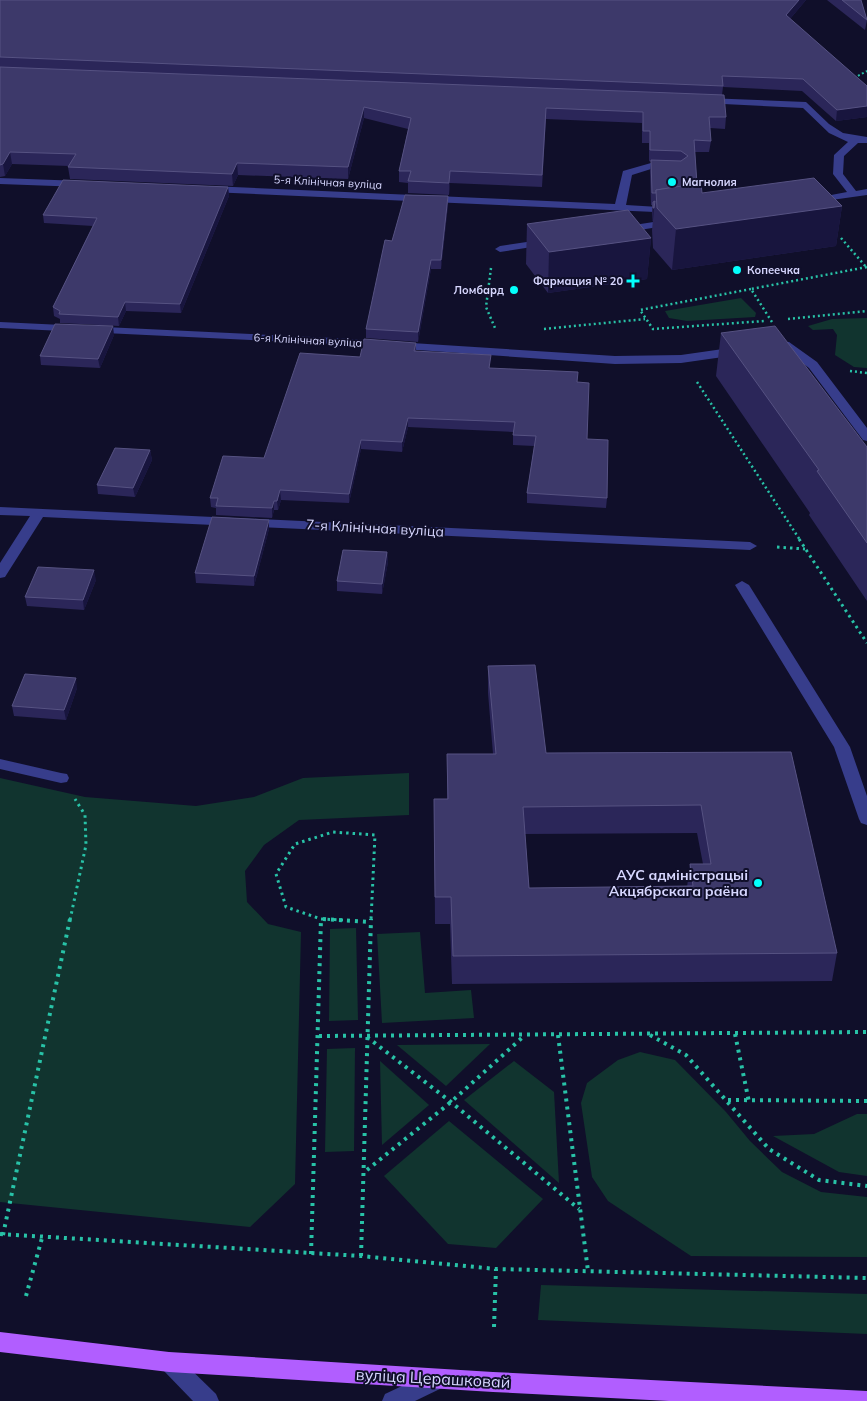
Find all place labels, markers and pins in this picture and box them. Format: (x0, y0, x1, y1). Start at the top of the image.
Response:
place label: Магнолия (682, 175, 737, 189)
marker: Магнолия (666, 176, 678, 188)
place label: Копеечка (747, 263, 800, 277)
marker: Копеечка (731, 264, 743, 276)
place label: Фармация № 20 (533, 274, 623, 288)
marker: Фармация № 20 (627, 275, 639, 287)
place label: Ломбард (454, 283, 504, 297)
marker: Ломбард (508, 284, 520, 296)
place label: АУС адміністрацыі Акцябрскага раёна (609, 866, 748, 900)
marker: АУС адміністрацыі Акцябрскага раёна (752, 877, 764, 889)

